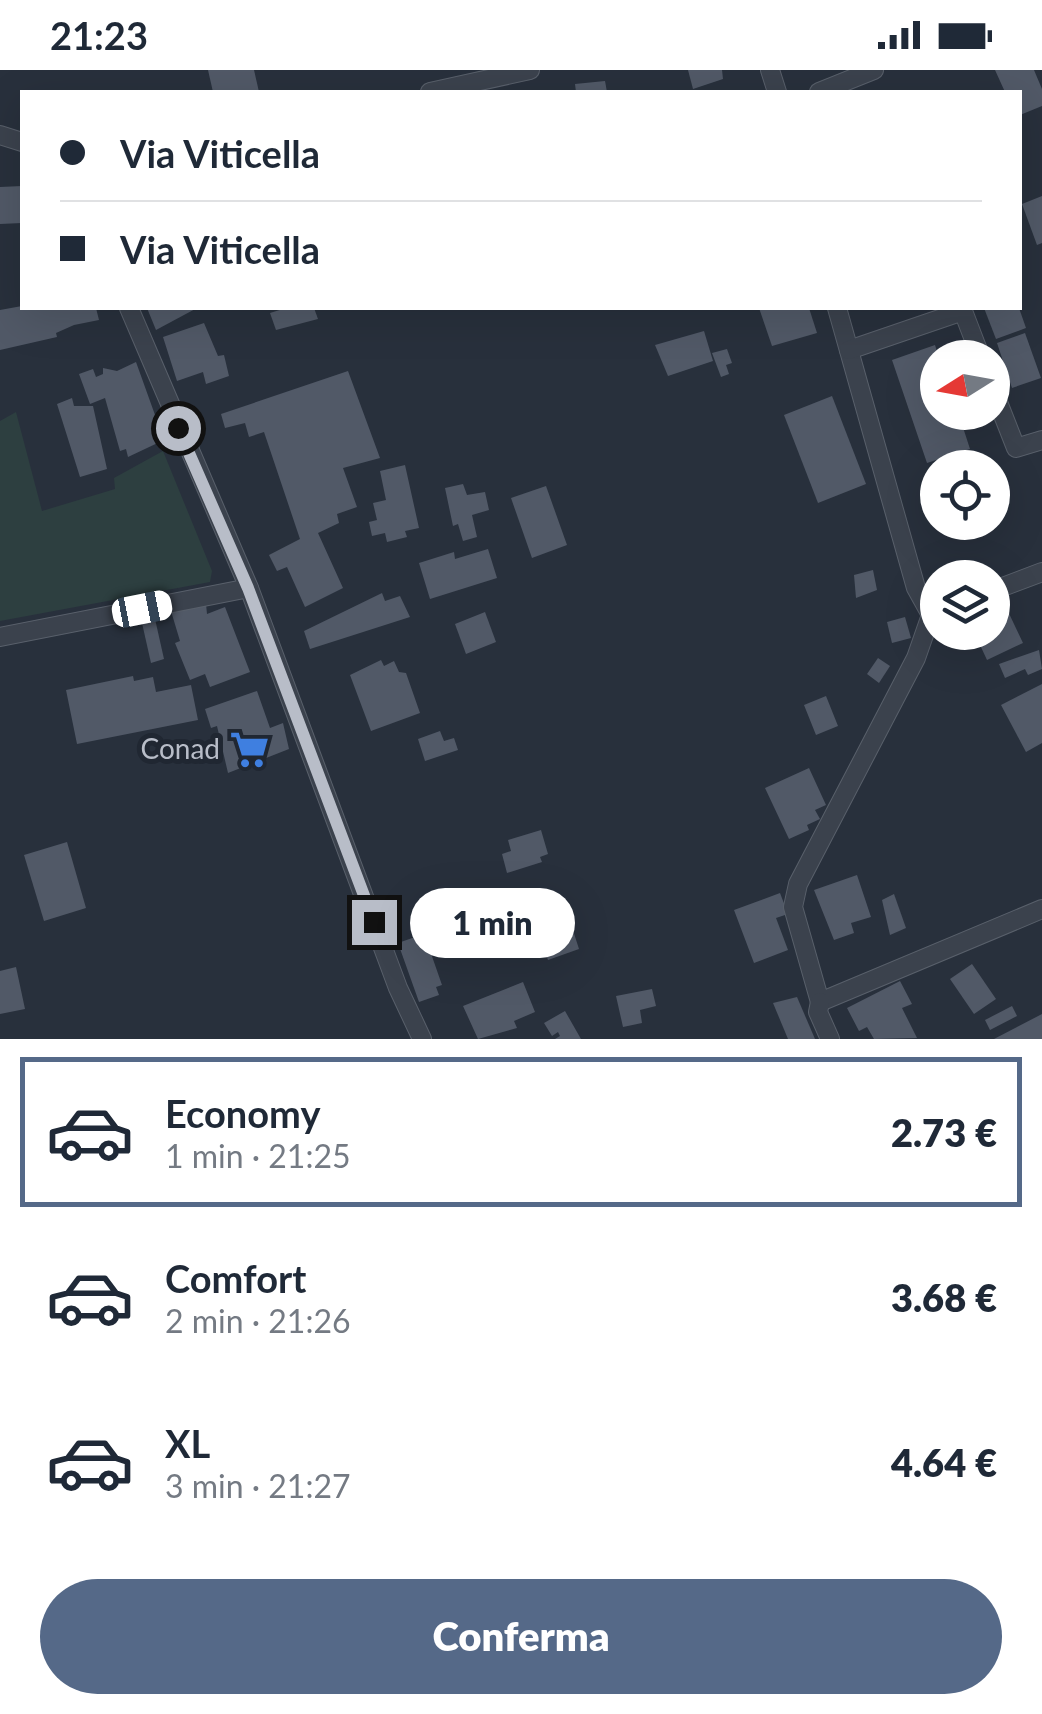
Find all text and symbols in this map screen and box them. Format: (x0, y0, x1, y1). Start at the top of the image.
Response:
text: 21:23 (50, 12, 148, 58)
text: Via Viticella (120, 130, 320, 176)
text: Via Viticella (120, 226, 320, 272)
north arrow (920, 340, 1010, 430)
map controls (920, 340, 1010, 650)
route start (156, 406, 201, 451)
button: locate (920, 450, 1010, 540)
button: layers (920, 560, 1010, 650)
car (110, 589, 174, 629)
supermarket icon: Conad (229, 728, 271, 770)
place label: Conad (140, 731, 220, 765)
callout: 1 min (409, 887, 574, 957)
route end (352, 900, 397, 945)
text: 1 min (453, 903, 532, 942)
icon: car (45, 1087, 135, 1177)
text: Economy (165, 1090, 320, 1136)
text: 2.73 € (891, 1109, 997, 1155)
text: 1 min · 21:25 (165, 1136, 351, 1175)
icon: car (45, 1252, 135, 1342)
text: Comfort (165, 1255, 306, 1301)
text: 3.68 € (891, 1274, 997, 1320)
text: 2 min · 21:26 (165, 1301, 351, 1340)
icon: car (45, 1417, 135, 1507)
text: XL (165, 1420, 210, 1466)
text: 4.64 € (891, 1439, 997, 1485)
text: 3 min · 21:27 (165, 1466, 351, 1505)
button: Conferma (40, 1579, 1002, 1694)

